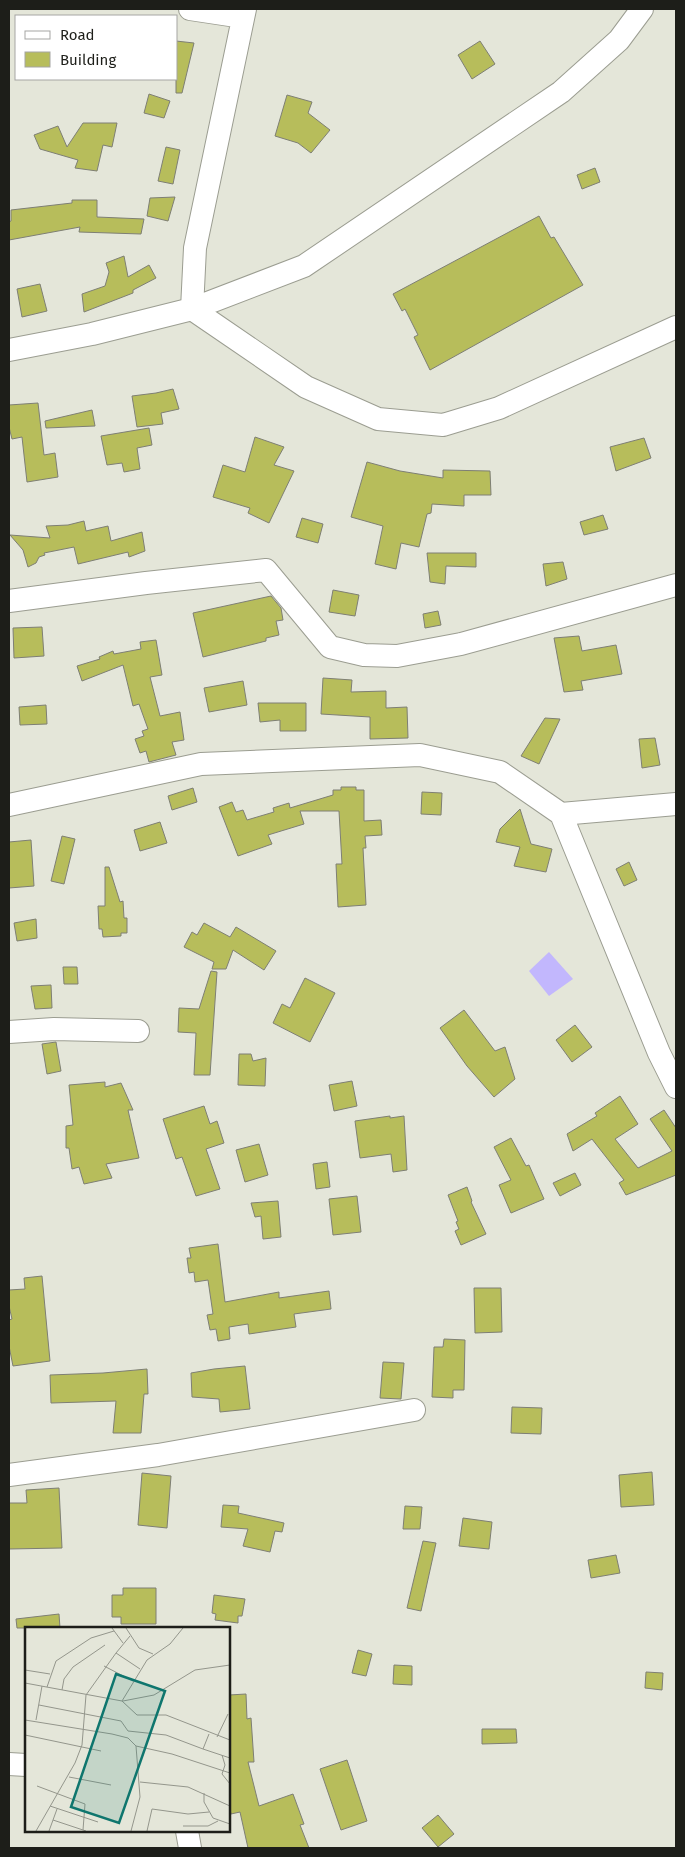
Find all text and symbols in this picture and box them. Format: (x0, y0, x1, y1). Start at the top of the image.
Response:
legend (15, 15, 178, 80)
text: Road (60, 26, 95, 44)
text: Building (60, 51, 116, 69)
inset map (25, 1627, 230, 1832)

